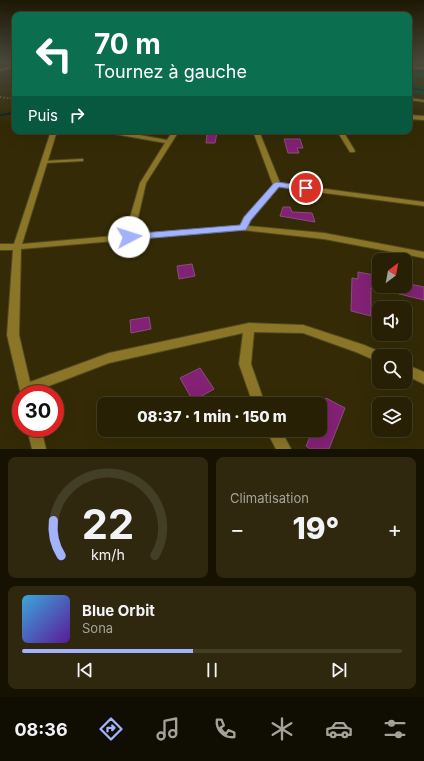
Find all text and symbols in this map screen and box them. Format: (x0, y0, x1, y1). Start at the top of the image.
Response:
text: 70 m (94, 27, 161, 61)
icon: left (28, 28, 80, 80)
text: Tournez à gauche (94, 61, 247, 82)
icon: right (66, 104, 88, 126)
text: Puis (28, 106, 58, 125)
pin (289, 171, 323, 205)
icon: arrive (295, 177, 317, 199)
position arrow (108, 216, 150, 258)
north arrow (372, 253, 412, 293)
map controls (372, 253, 412, 437)
button: sound (372, 301, 412, 341)
button: search (372, 349, 412, 389)
speed limit sign: 30 (12, 385, 64, 437)
button: layers (372, 397, 412, 437)
text: 08:37 · 1 min · 150 m (137, 407, 287, 426)
text: Climatisation (230, 490, 309, 506)
text: 22 (82, 498, 134, 548)
text: 19° (293, 510, 339, 546)
text: − (230, 516, 245, 542)
text: + (387, 516, 402, 542)
text: km/h (91, 545, 125, 562)
text: Blue Orbit (82, 601, 155, 620)
text: Sona (82, 620, 113, 636)
icon: previous (74, 659, 96, 681)
icon: pause (201, 659, 223, 681)
icon: next (328, 659, 350, 681)
icon: directions (97, 715, 125, 743)
icon: music (154, 715, 182, 743)
icon: phone (211, 715, 239, 743)
icon: climate (268, 715, 296, 743)
icon: car (325, 715, 353, 743)
icon: filters (381, 715, 409, 743)
text: 08:36 (14, 719, 68, 740)

